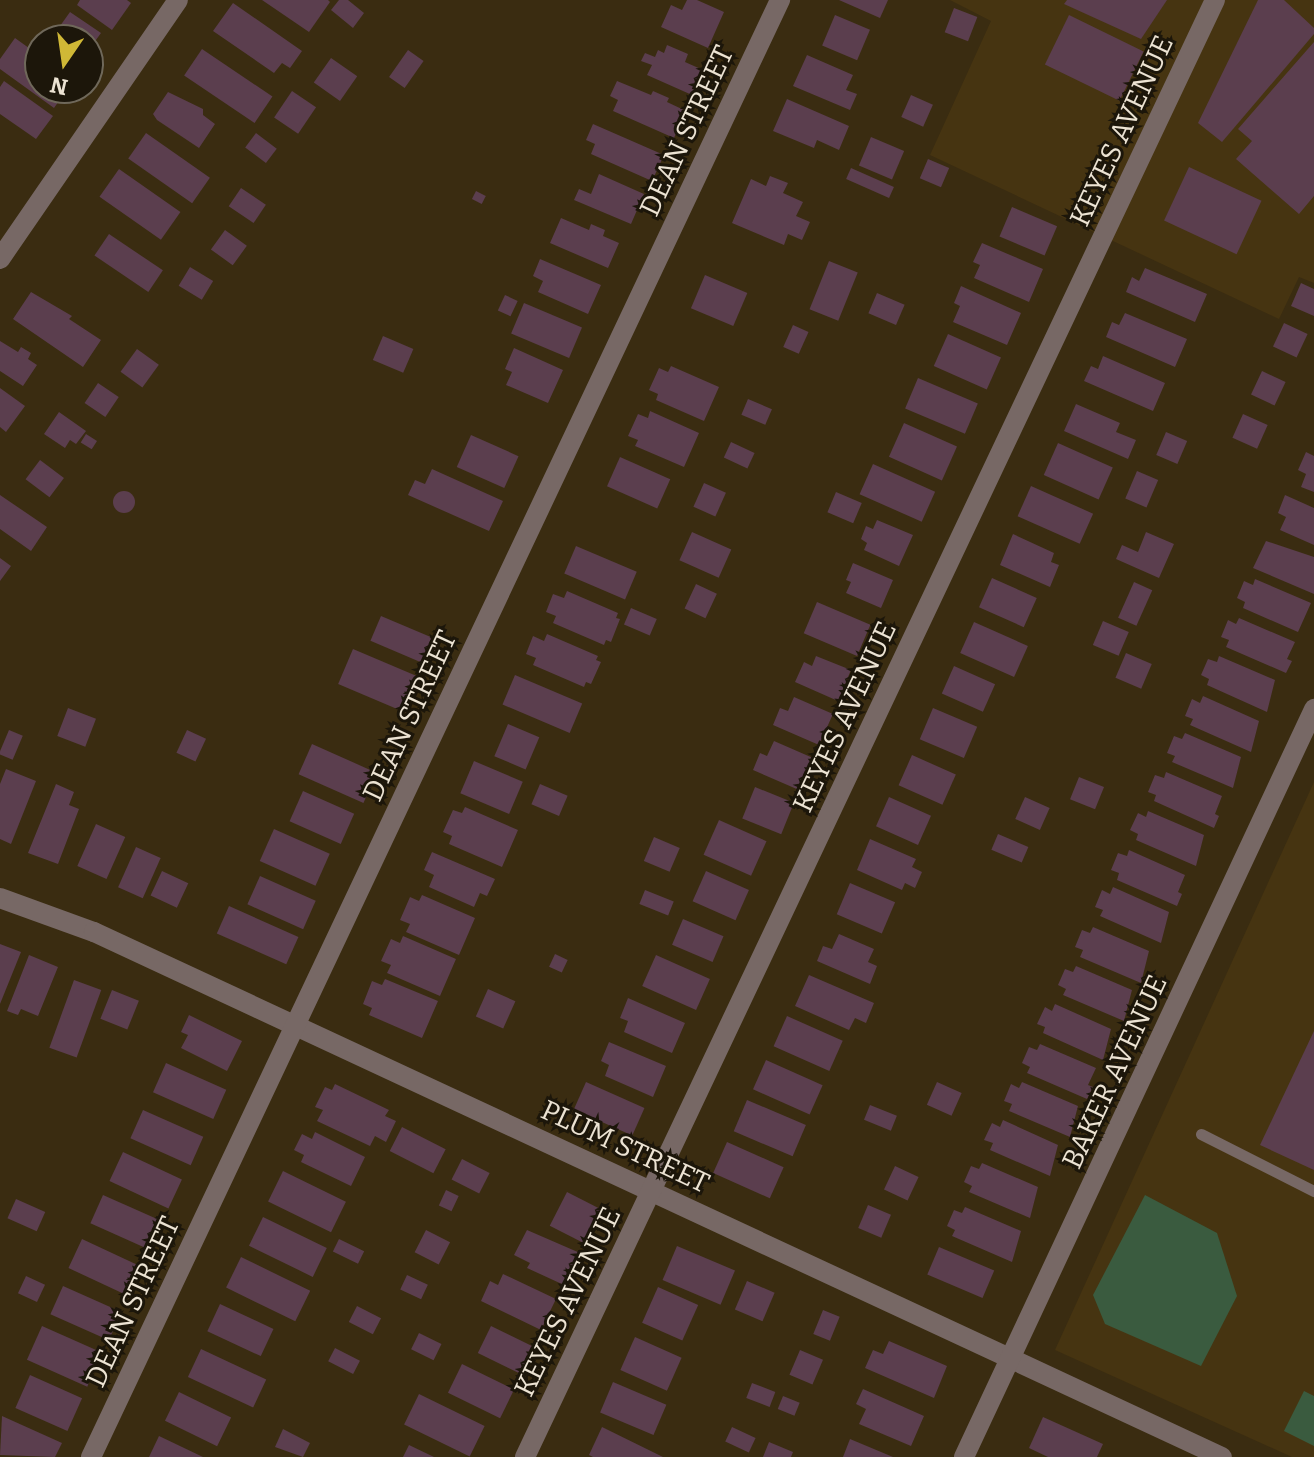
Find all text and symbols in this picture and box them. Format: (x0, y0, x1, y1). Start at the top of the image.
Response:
north arrow (24, 24, 104, 104)
street label: KEYES AVENUE (1063, 30, 1181, 232)
street label: DEAN STREET (633, 41, 741, 221)
text: N (48, 71, 70, 101)
street label: KEYES AVENUE (786, 616, 904, 818)
street label: DEAN STREET (356, 626, 464, 806)
street label: BAKER AVENUE (1055, 970, 1175, 1174)
street label: PLUM STREET (536, 1093, 714, 1201)
street label: KEYES AVENUE (508, 1202, 628, 1402)
street label: DEAN STREET (79, 1212, 187, 1392)

